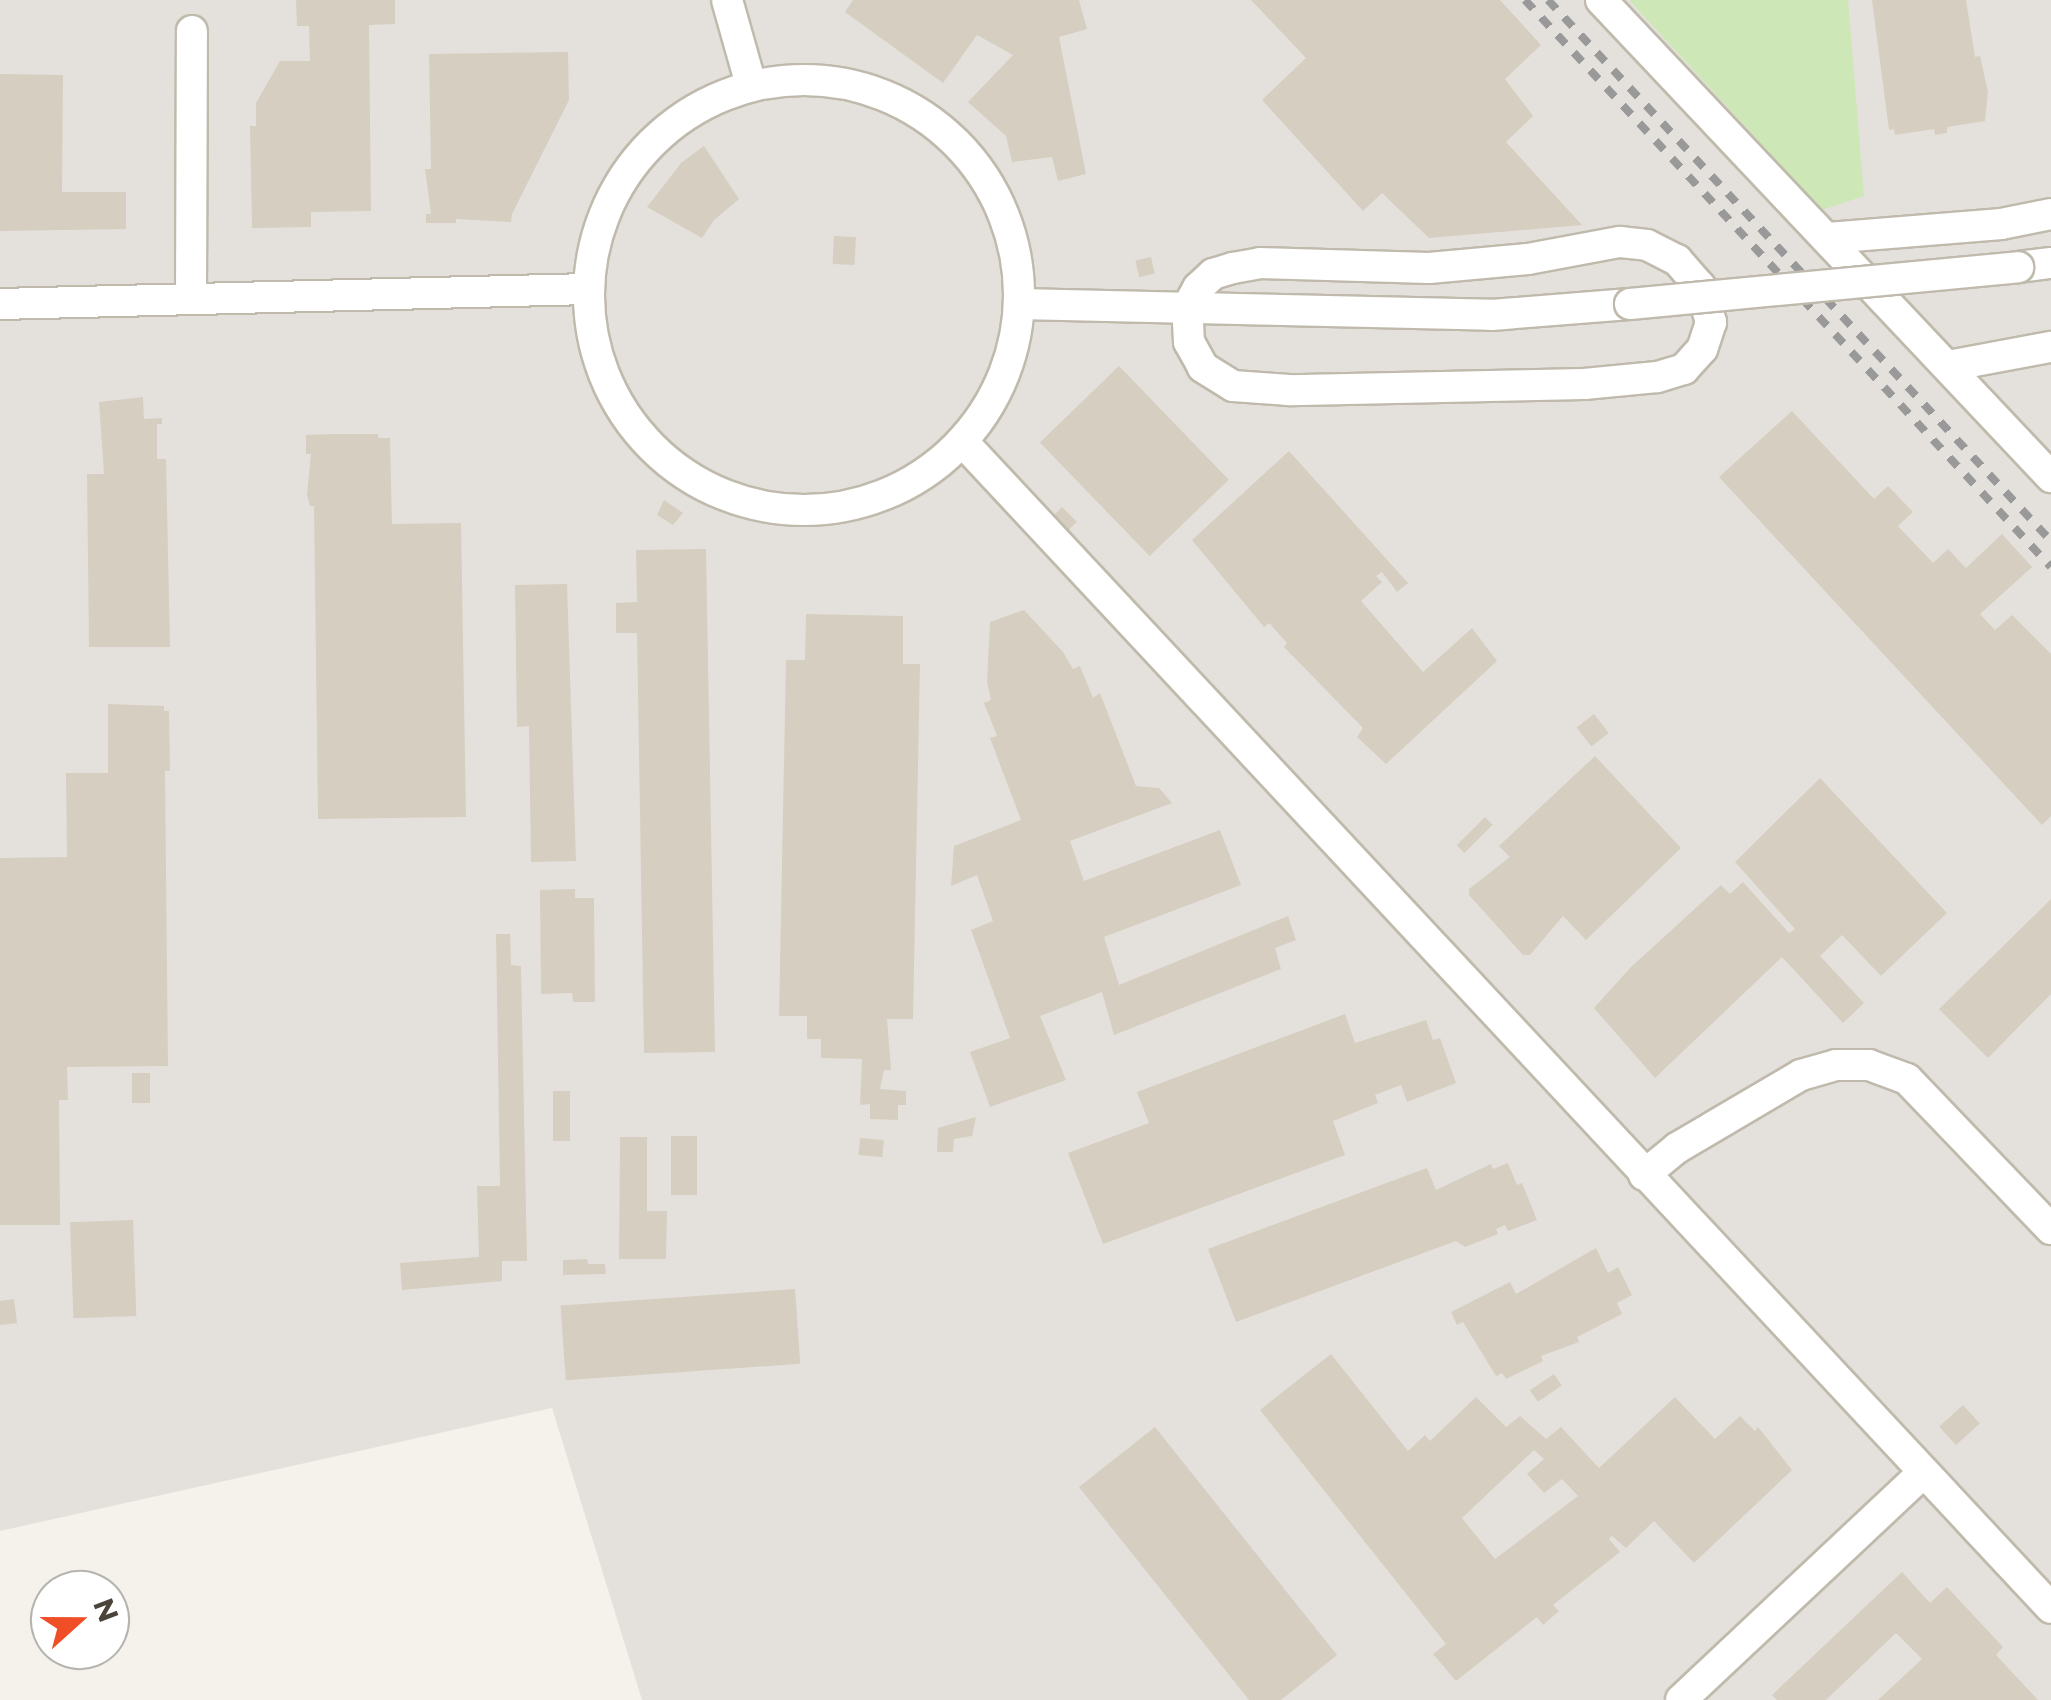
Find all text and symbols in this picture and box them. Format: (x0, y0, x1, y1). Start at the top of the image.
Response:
north arrow (30, 1570, 130, 1670)
text: N (86, 1593, 126, 1627)

